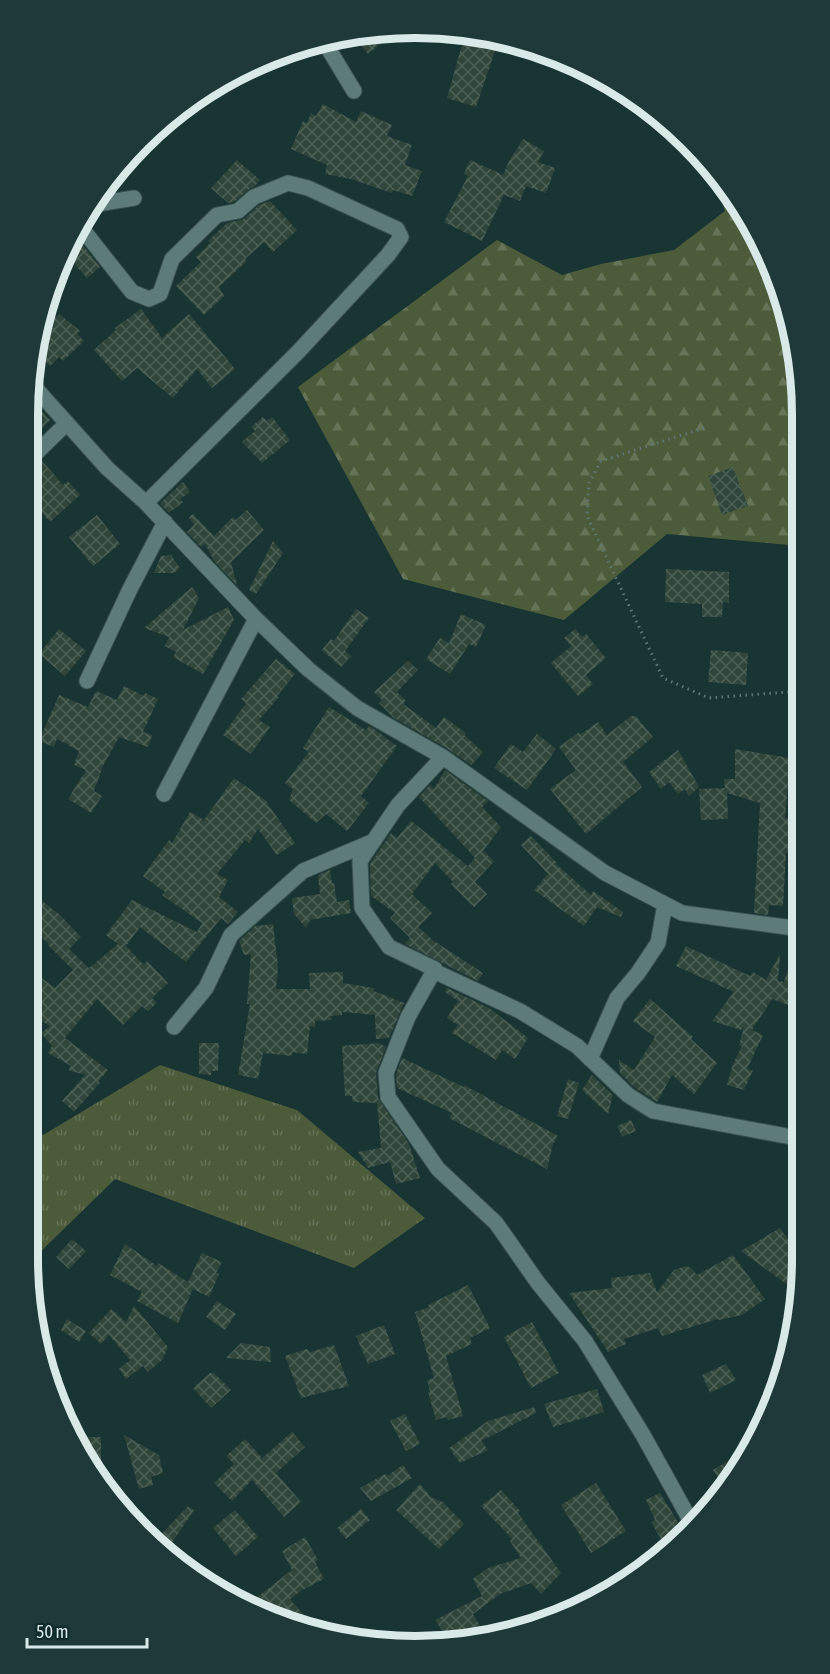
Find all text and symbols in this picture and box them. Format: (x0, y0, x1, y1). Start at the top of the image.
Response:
scale bar (27, 1611, 147, 1649)
text: 50 m (36, 1621, 68, 1642)

